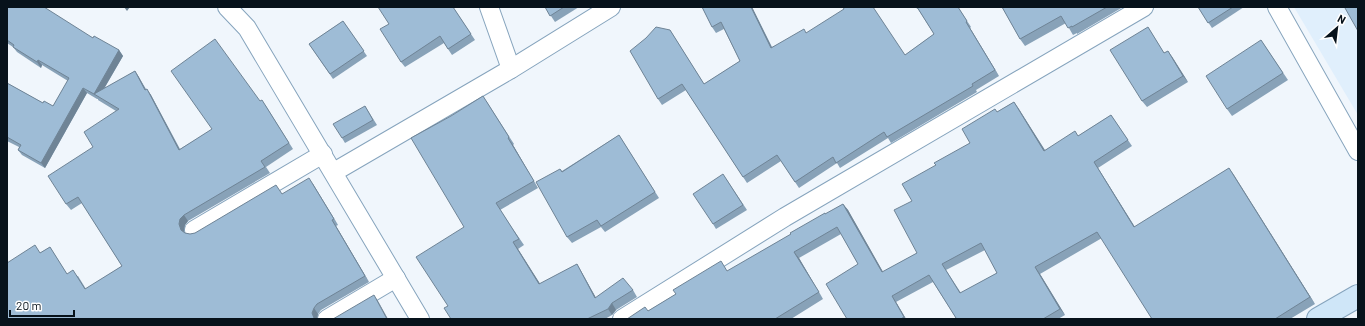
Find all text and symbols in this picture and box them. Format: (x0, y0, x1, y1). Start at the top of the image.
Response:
north arrow (1317, 8, 1357, 48)
text: N (1336, 11, 1348, 26)
scale bar (10, 292, 74, 318)
text: 20 m (16, 298, 42, 312)

